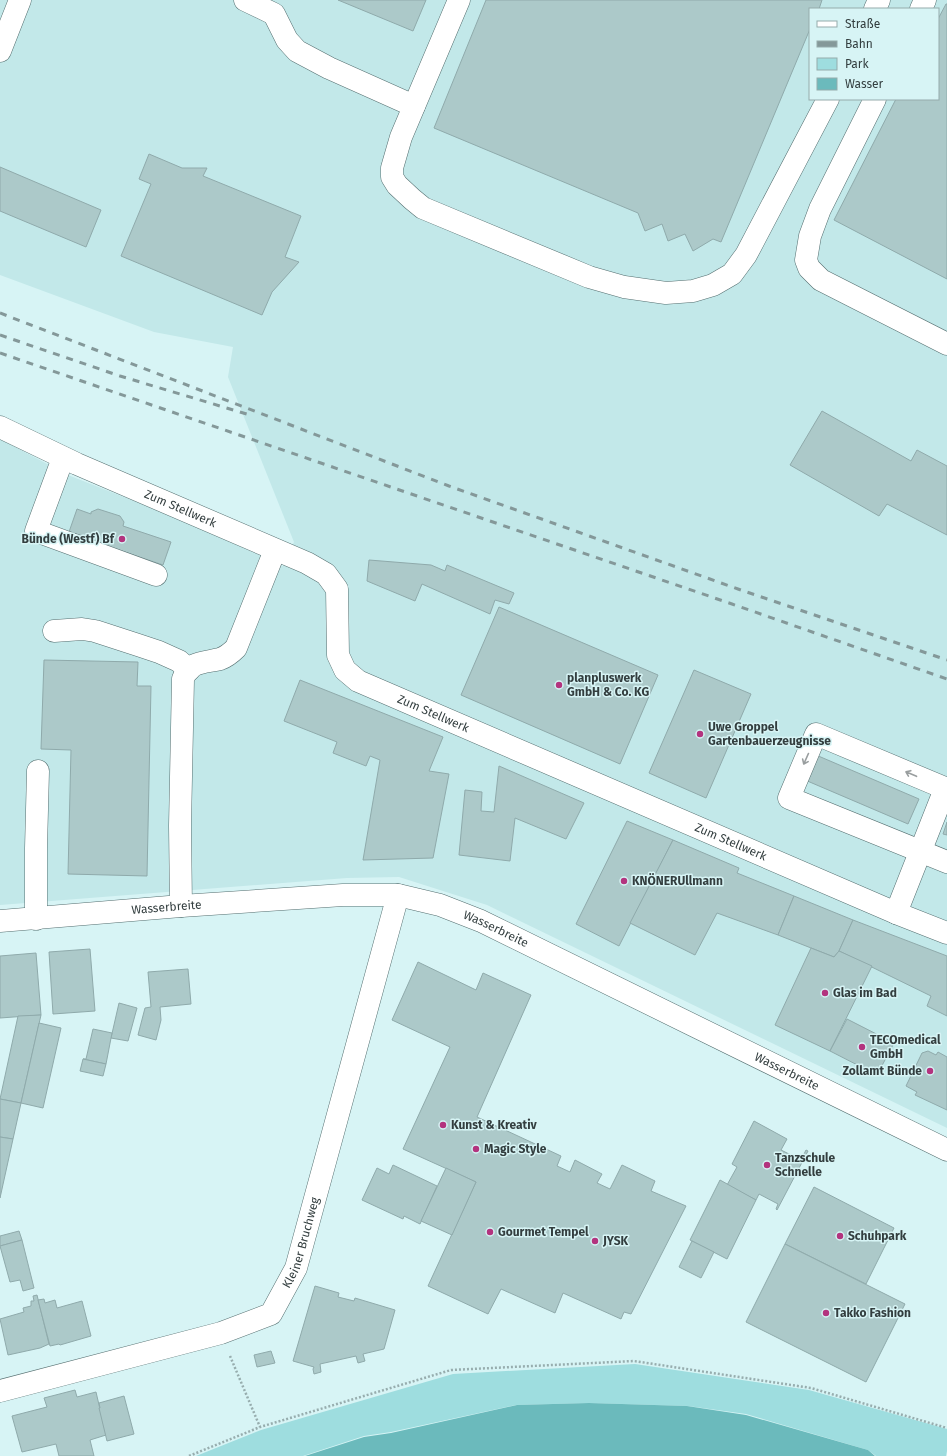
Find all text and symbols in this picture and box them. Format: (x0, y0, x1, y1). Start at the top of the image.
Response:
legend (809, 8, 939, 100)
text: Straße (845, 17, 880, 31)
text: Bahn (845, 37, 873, 51)
text: Park (845, 57, 869, 71)
text: Wasser (845, 77, 884, 91)
street label: Zum Stellwerk (142, 487, 219, 530)
place label: Bünde (Westf) Bf (21, 532, 116, 546)
marker: Bünde (Westf) Bf (117, 534, 127, 544)
place label: planpluswerk GmbH & Co. KG (567, 671, 649, 699)
marker: planpluswerk GmbH & Co. KG (554, 680, 564, 690)
street label: Zum Stellwerk (395, 692, 472, 735)
place label: Uwe Groppel Gartenbauerzeugnisse (708, 720, 831, 748)
marker: Uwe Groppel Gartenbauerzeugnisse (695, 729, 705, 739)
one-way arrow (801, 752, 809, 764)
one-way arrow (906, 770, 918, 777)
street label: Zum Stellwerk (693, 820, 770, 864)
place label: KNÖNERUllmann (632, 872, 723, 888)
marker: KNÖNERUllmann (619, 876, 629, 886)
street label: Wasserbreite (131, 898, 202, 917)
street label: Wasserbreite (461, 908, 531, 950)
place label: Glas im Bad (833, 986, 897, 1000)
marker: Glas im Bad (820, 988, 830, 998)
place label: TECOmedical GmbH (870, 1033, 941, 1061)
marker: TECOmedical GmbH (857, 1042, 867, 1052)
street label: Wasserbreite (752, 1050, 822, 1093)
place label: Zollamt Bünde (842, 1064, 922, 1078)
marker: Zollamt Bünde (925, 1066, 935, 1076)
place label: Kunst & Kreativ (451, 1118, 538, 1132)
marker: Kunst & Kreativ (438, 1120, 448, 1130)
place label: Magic Style (484, 1142, 547, 1156)
marker: Magic Style (471, 1144, 481, 1154)
place label: Tanzschule Schnelle (775, 1151, 836, 1179)
marker: Tanzschule Schnelle (762, 1160, 772, 1170)
street label: Kleiner Bruchweg (279, 1195, 322, 1291)
place label: Gourmet Tempel (498, 1225, 589, 1239)
marker: Gourmet Tempel (485, 1227, 495, 1237)
place label: Schuhpark (848, 1229, 907, 1243)
marker: Schuhpark (835, 1231, 845, 1241)
place label: JYSK (602, 1234, 629, 1248)
marker: JYSK (590, 1236, 600, 1246)
place label: Takko Fashion (834, 1306, 911, 1320)
marker: Takko Fashion (821, 1308, 831, 1318)

